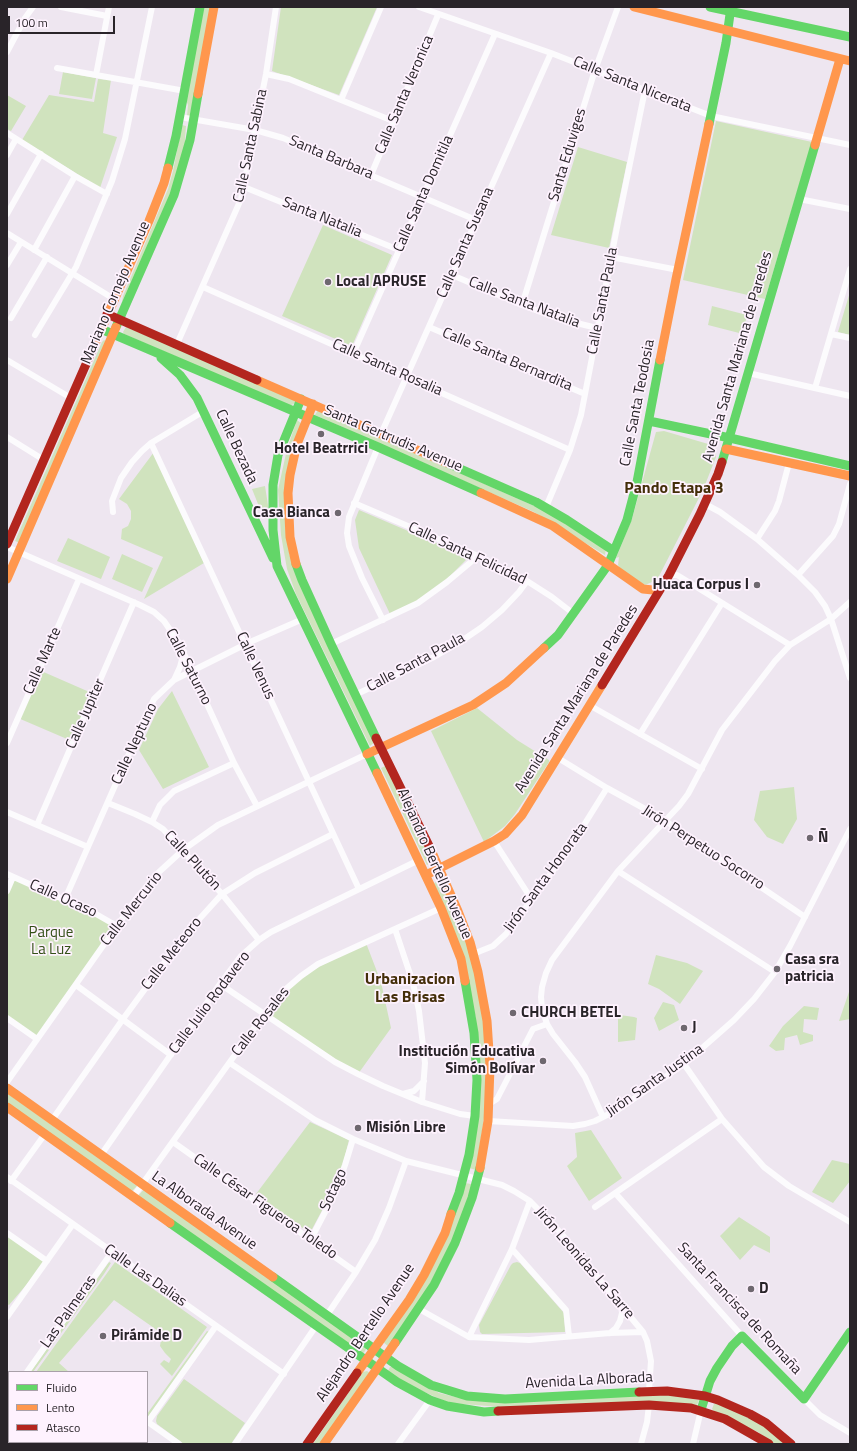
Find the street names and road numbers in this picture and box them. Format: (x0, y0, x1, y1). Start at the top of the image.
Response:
street label: Calle Santa Veronica (372, 33, 438, 157)
street label: Calle Santa Nicerata (570, 53, 694, 117)
street label: Calle Santa Sabina (230, 88, 272, 204)
street label: Santa Eduviges (545, 106, 591, 204)
street label: Santa Barbara (286, 132, 376, 184)
street label: Calle Santa Domitila (390, 133, 458, 255)
street label: Calle Santa Susana (434, 185, 498, 301)
street label: Santa Natalia (279, 194, 365, 242)
street label: Mariano Cornejo Avenue (78, 219, 154, 367)
street label: Calle Santa Paula (584, 246, 622, 356)
street label: Avenida Santa Mariana de Paredes (699, 250, 777, 464)
street label: Calle Santa Natalia (466, 273, 582, 333)
street label: Calle Santa Bernardita (439, 324, 575, 396)
street label: Calle Santa Rosalia (329, 336, 445, 400)
street label: Calle Santa Teodosia (617, 338, 659, 468)
street label: Santa Gertrudis Avenue (321, 402, 465, 476)
street label: Calle Bezada (211, 407, 261, 487)
street label: Calle Santa Felicidad (405, 519, 529, 589)
street label: Avenida Santa Mariana de Paredes (512, 602, 642, 796)
street label: Calle Marte (20, 625, 66, 697)
street label: Calle Saturno (161, 626, 215, 708)
street label: Calle Venus (232, 629, 278, 703)
street label: Calle Santa Paula (364, 630, 468, 696)
street label: Calle Jupiter (63, 676, 109, 752)
street label: Calle Neptuno (108, 700, 162, 788)
street label: Alejandro Bertello Avenue (393, 786, 475, 942)
street label: Jirón Perpetuo Socorro (639, 802, 767, 894)
street label: Jirón Santa Honorata (500, 820, 592, 936)
street label: Calle Plutón (160, 827, 224, 895)
street label: Calle Mercurio (97, 868, 167, 950)
street label: Calle Ocaso (26, 876, 100, 922)
street label: Calle Meteoro (138, 914, 206, 994)
street label: Calle Julio Rodavero (166, 948, 254, 1058)
street label: Calle Rosales (228, 984, 294, 1060)
street label: Jirón Santa Justina (603, 1041, 707, 1121)
street label: Calle César Figueroa Toledo (190, 1150, 340, 1264)
street label: Sotago (317, 1166, 351, 1214)
street label: La Alborada Avenue (148, 1168, 260, 1254)
street label: Jirón Leonidas La Sarre (530, 1203, 638, 1323)
street label: Santa Francisca de Romaña (673, 1239, 805, 1379)
street label: Calle Las Dalias (100, 1241, 190, 1311)
street label: Alejandro Bertello Avenue (313, 1260, 419, 1406)
street label: Las Palmeras (37, 1272, 101, 1352)
street label: Avenida La Alborada (525, 1369, 653, 1393)

